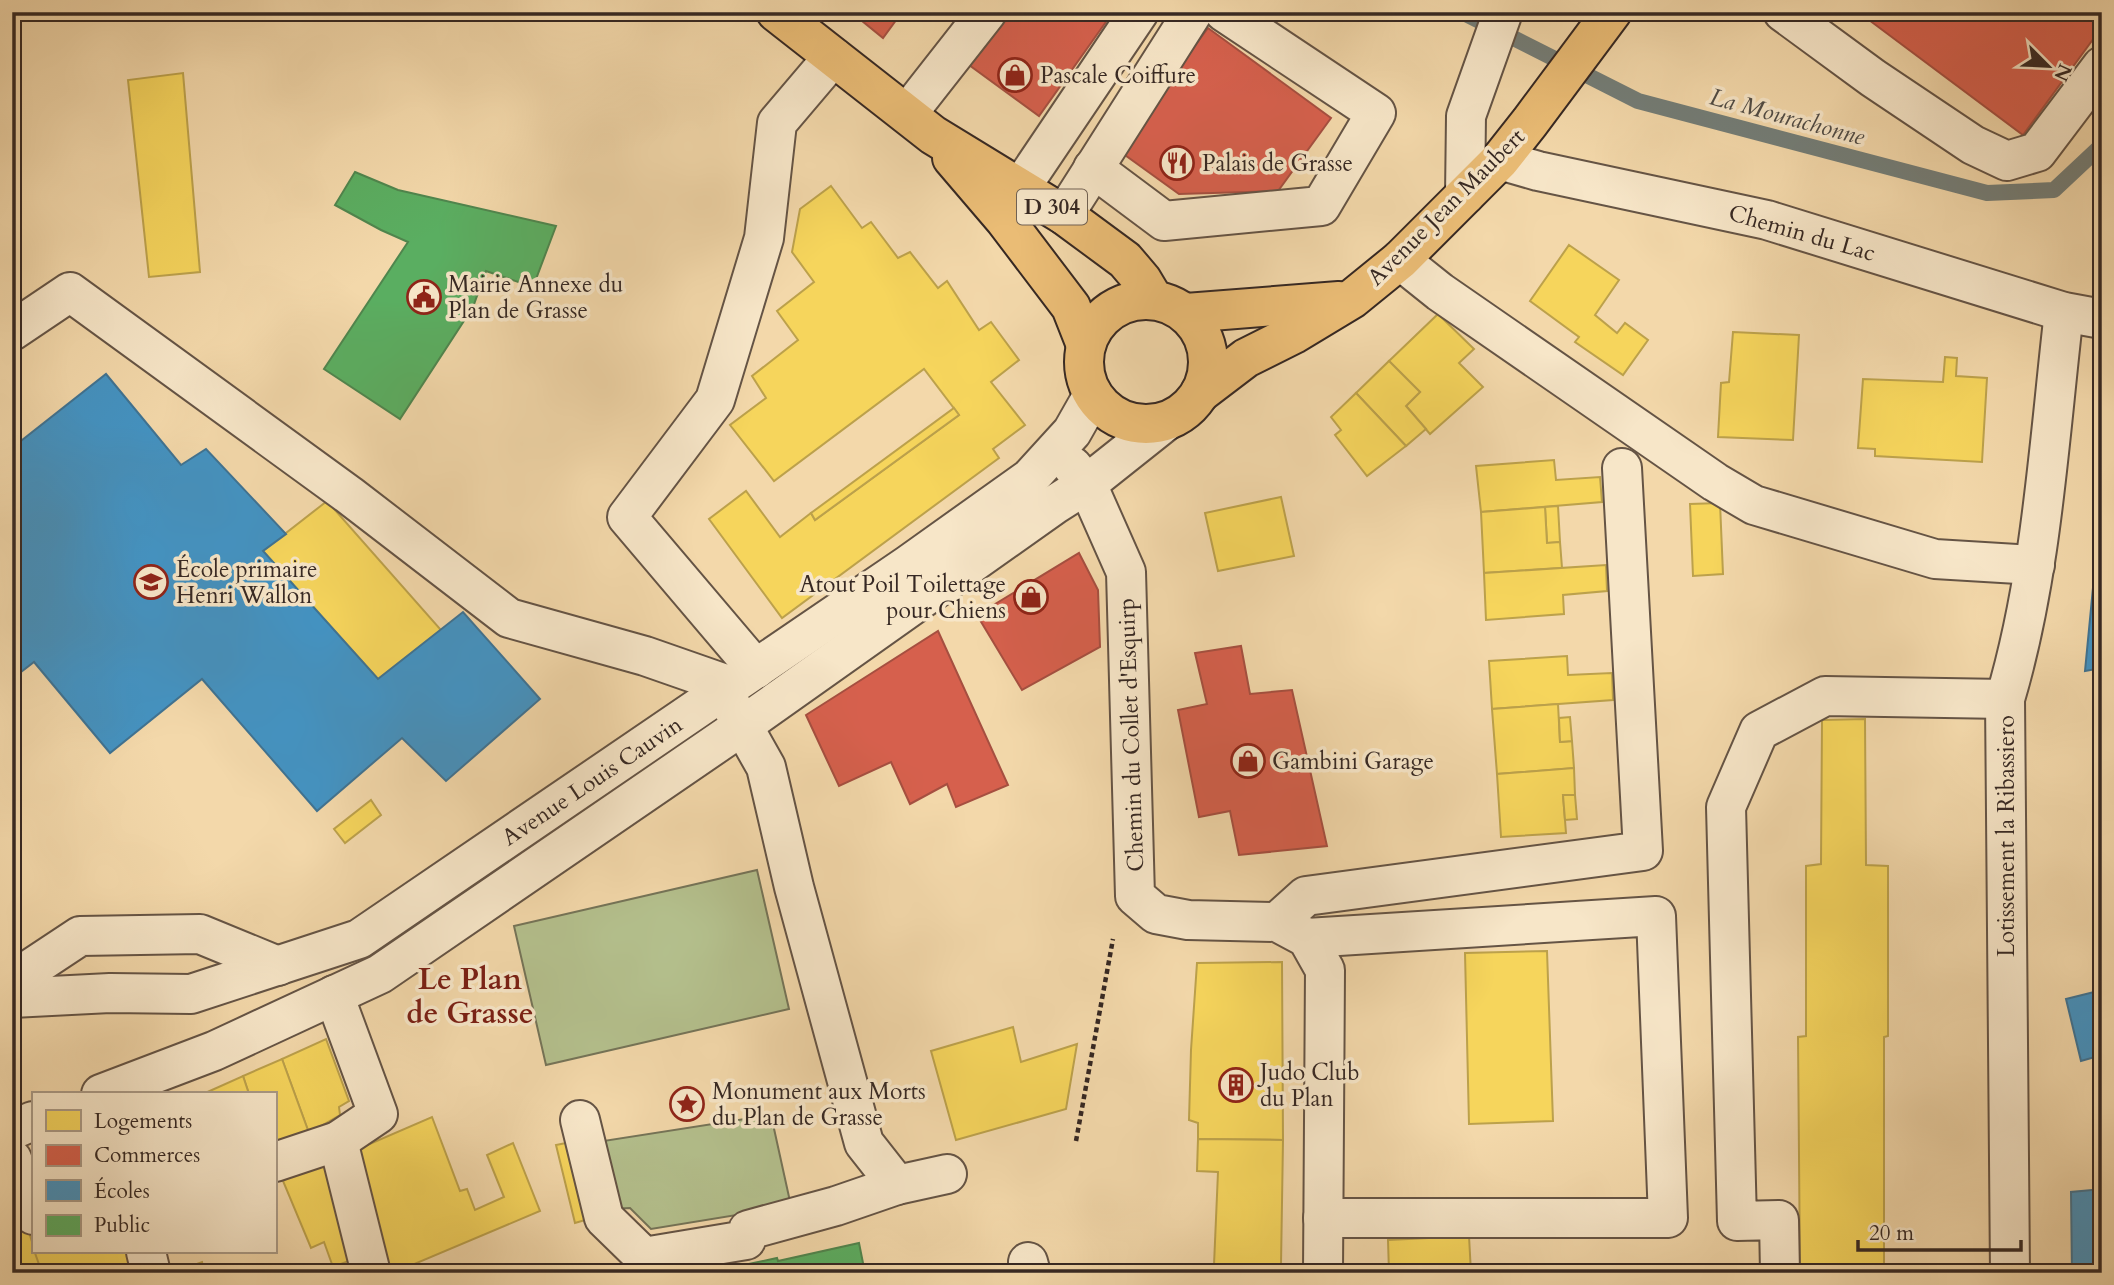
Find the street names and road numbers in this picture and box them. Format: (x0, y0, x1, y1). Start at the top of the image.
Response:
street label: Avenue Jean Maubert (1360, 121, 1532, 293)
road number: D 304 (1017, 190, 1087, 224)
street label: Chemin du Lac (1725, 197, 1879, 269)
street label: Chemin du Collet d'Esquirp (1111, 598, 1151, 872)
street label: Avenue Louis Cauvin (496, 709, 688, 853)
street label: Lotissement la Ribassiero (1991, 715, 2022, 957)

